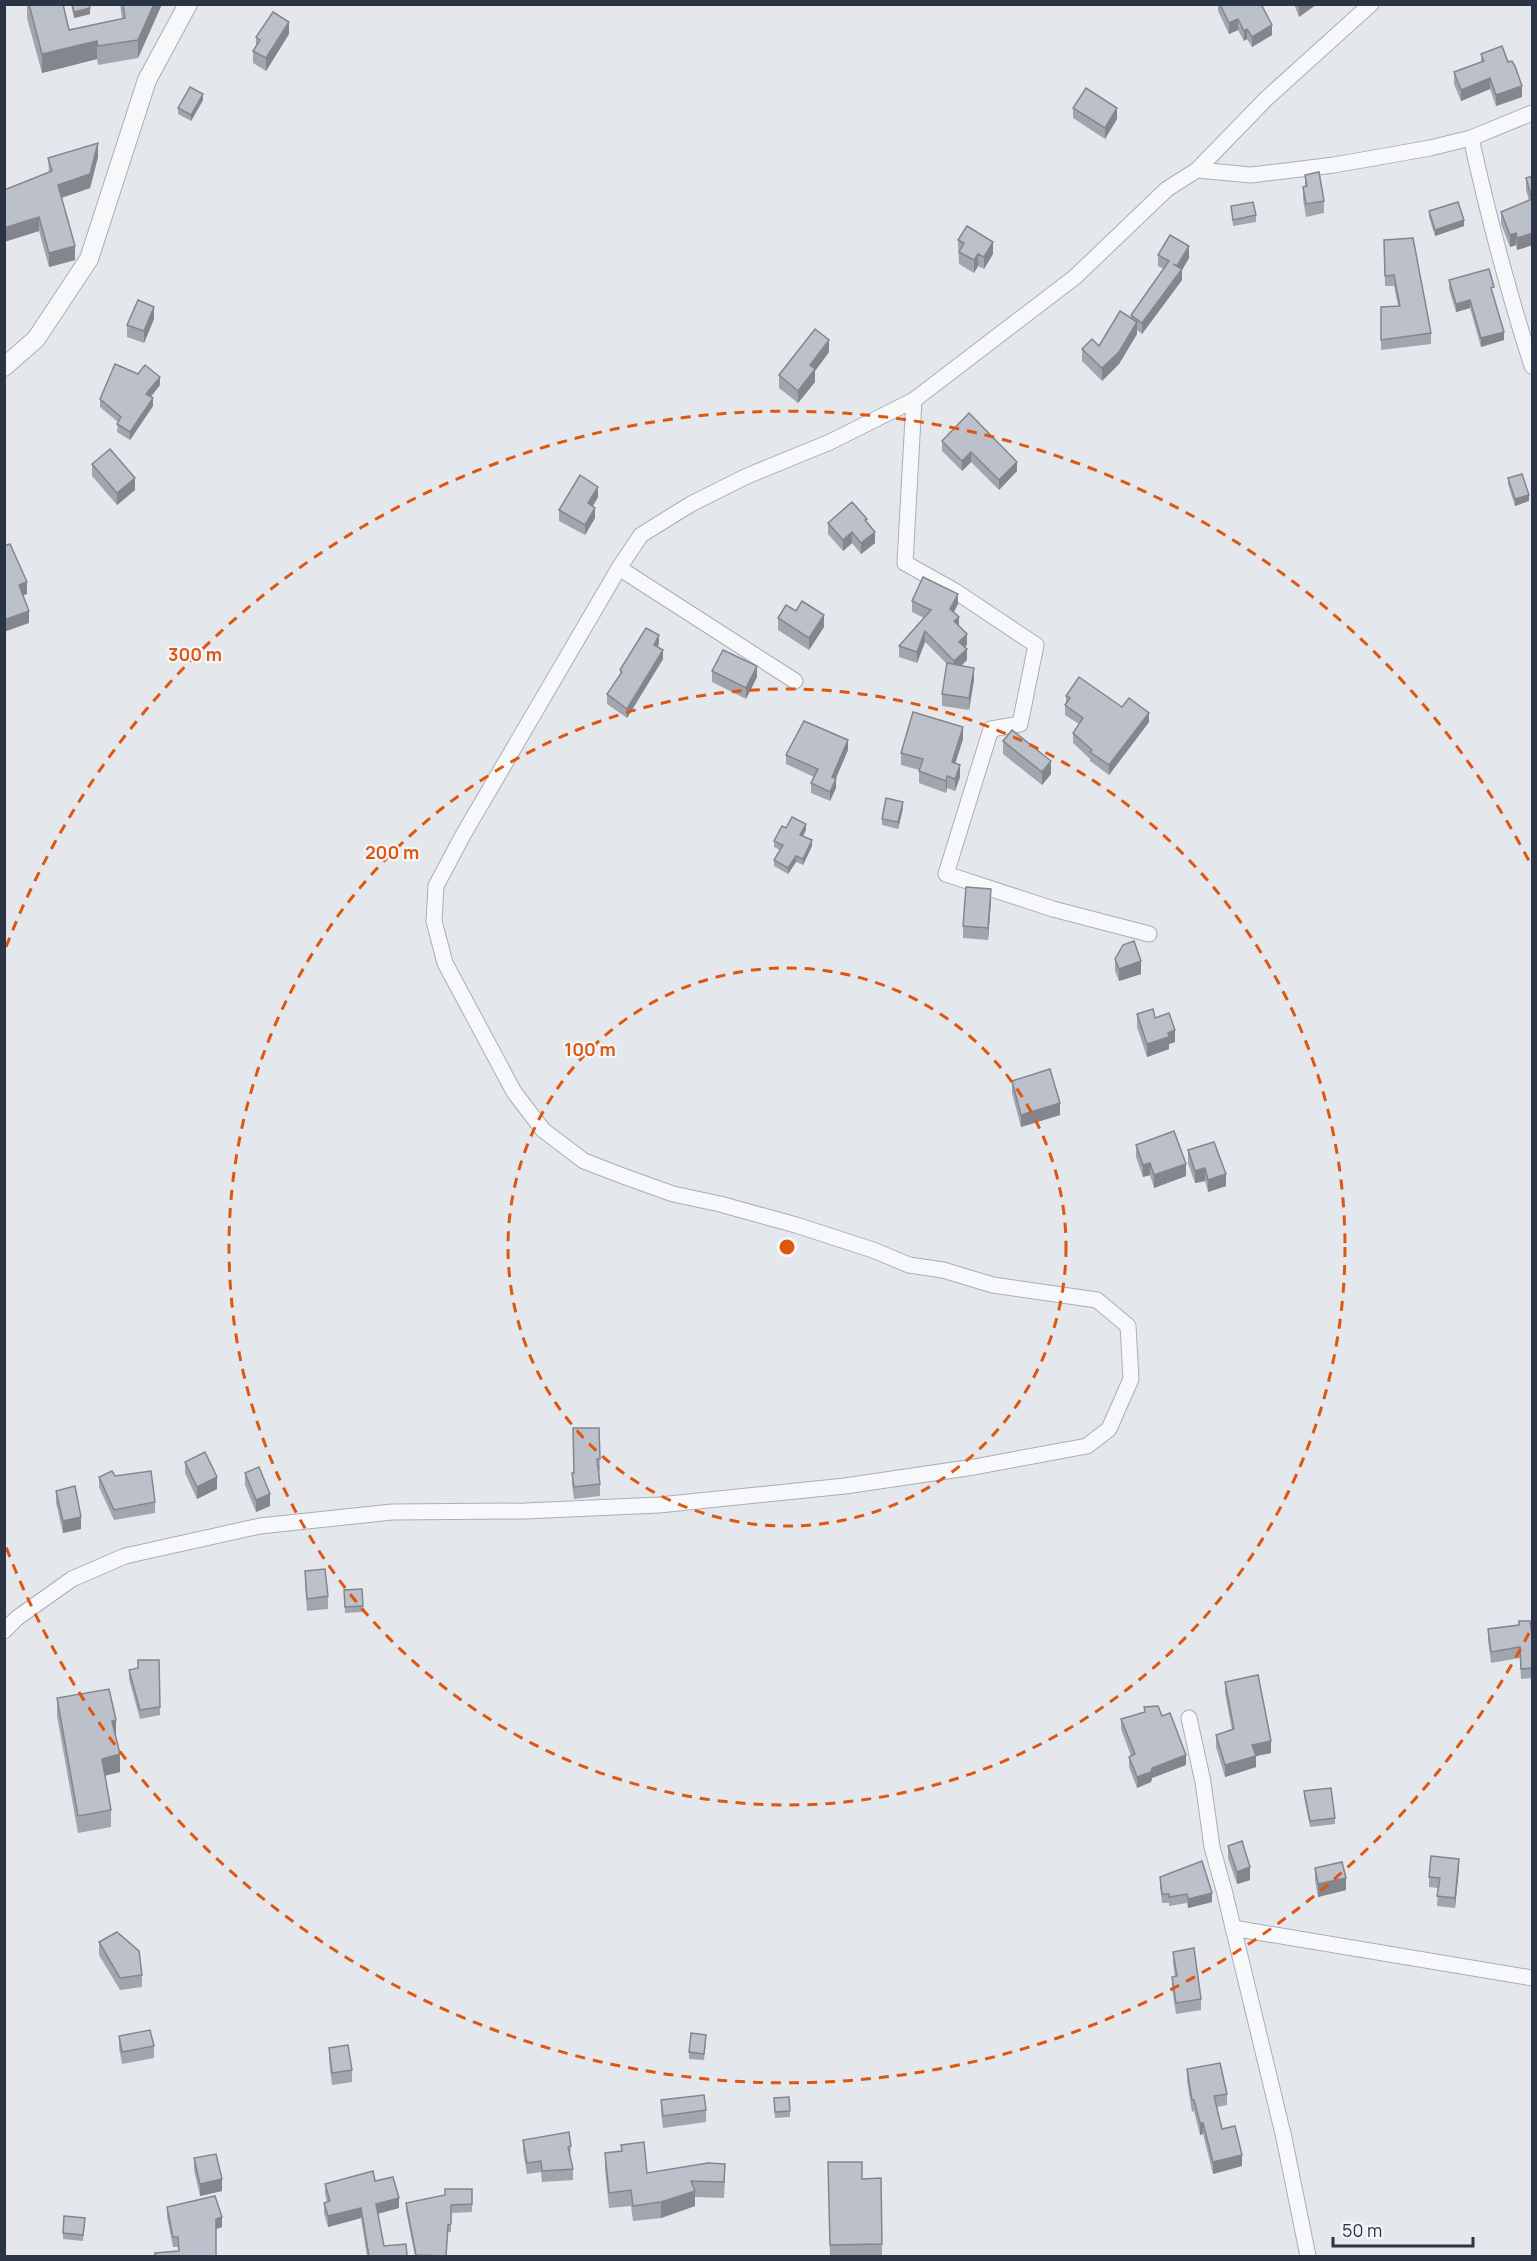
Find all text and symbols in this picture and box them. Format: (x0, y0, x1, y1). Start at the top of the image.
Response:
text: 300 m (168, 642, 222, 666)
text: 200 m (365, 840, 419, 864)
text: 100 m (564, 1037, 616, 1061)
centre of rings (777, 1237, 797, 1257)
scale bar (1333, 2210, 1472, 2248)
text: 50 m (1342, 2218, 1382, 2242)

